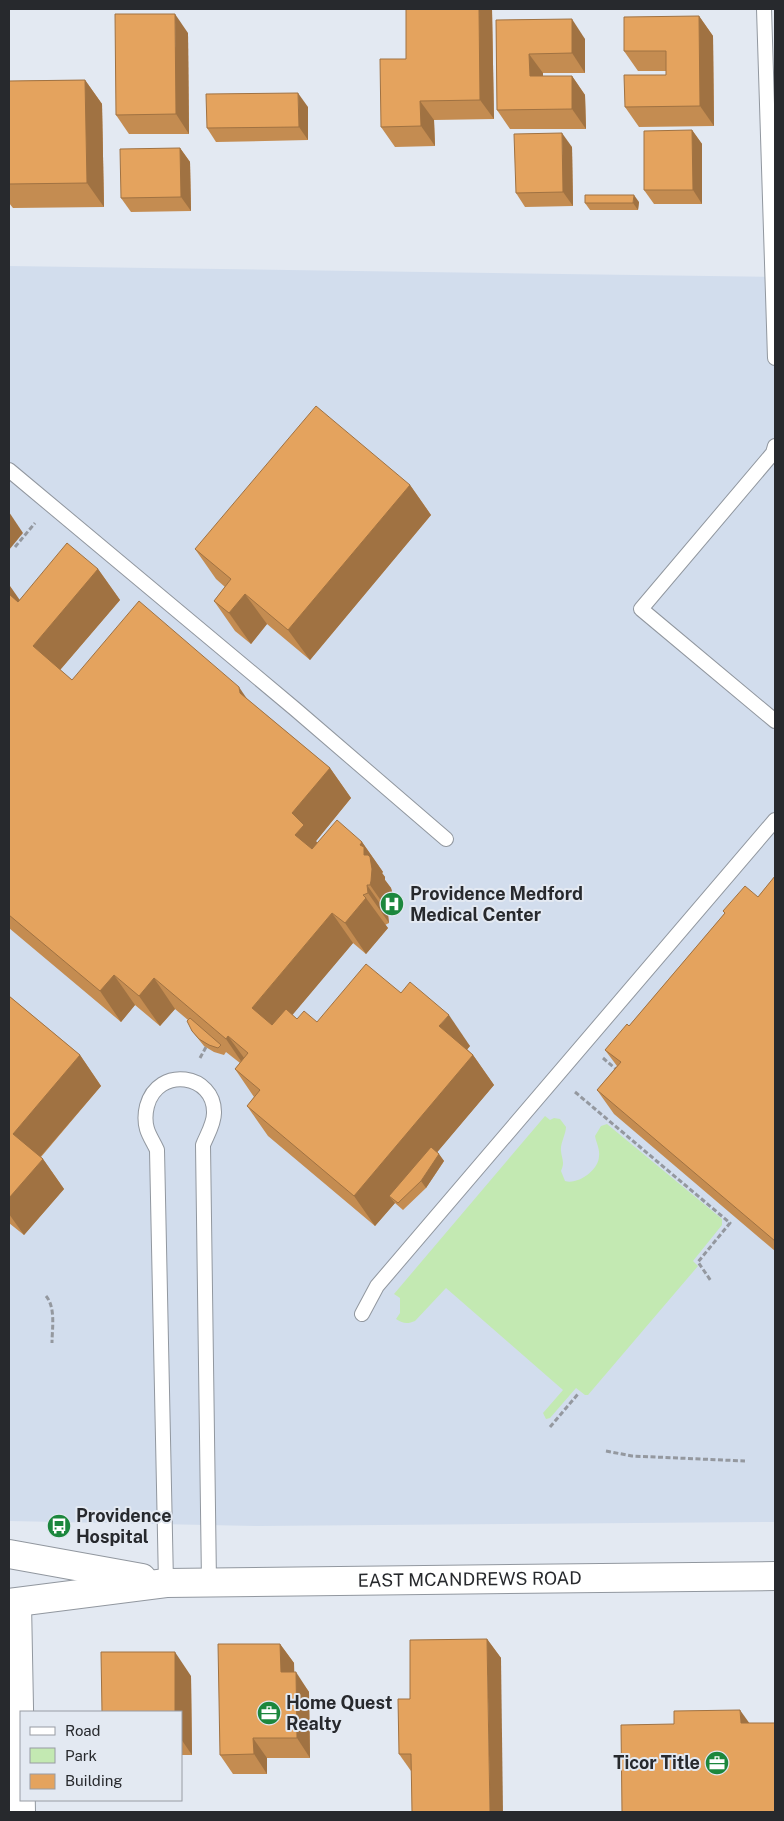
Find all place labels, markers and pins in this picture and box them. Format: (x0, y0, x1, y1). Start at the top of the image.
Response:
place label: Providence Medford Medical Center (410, 883, 583, 925)
hospital icon: Providence Medford Medical Center (379, 891, 405, 917)
place label: Providence Hospital (76, 1505, 172, 1547)
bus stop icon: Providence Hospital (46, 1513, 72, 1539)
place label: Home Quest Realty (286, 1692, 392, 1734)
office icon: Home Quest Realty (256, 1700, 282, 1726)
office icon: Ticor Title (704, 1750, 730, 1776)
place label: Ticor Title (613, 1752, 700, 1773)

